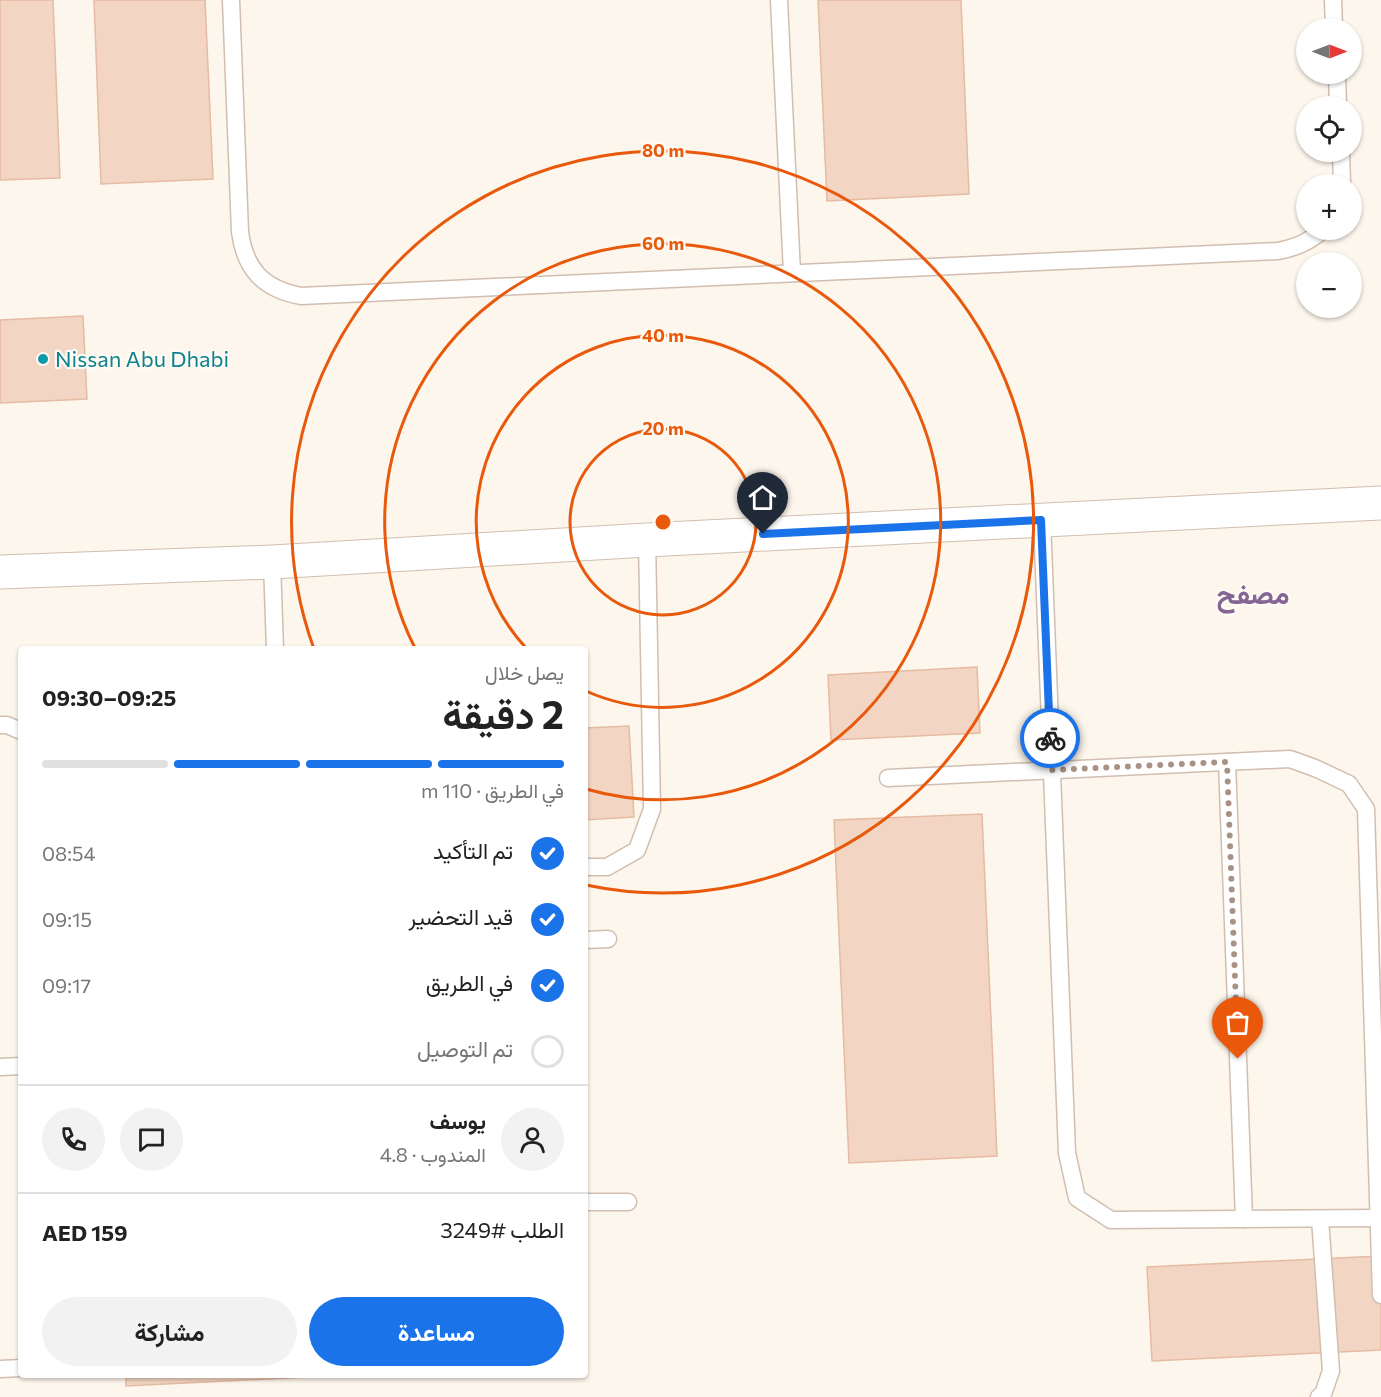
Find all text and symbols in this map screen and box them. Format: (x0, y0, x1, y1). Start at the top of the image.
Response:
north arrow (1296, 18, 1362, 84)
map controls (1296, 18, 1362, 318)
button: locate (1296, 96, 1362, 162)
text: 80 m (642, 139, 684, 161)
button: + (1296, 174, 1362, 240)
text: 60 m (642, 232, 684, 254)
button: − (1296, 252, 1362, 318)
text: 40 m (642, 324, 684, 346)
place label: Nissan Abu Dhabi (55, 345, 229, 372)
marker: Nissan Abu Dhabi (36, 352, 50, 366)
text: 20 m (642, 417, 684, 439)
pin (737, 472, 788, 534)
icon: home (746, 481, 779, 514)
centre of rings (653, 512, 673, 532)
district label: مصفح (1217, 576, 1289, 614)
text: يصل خلال (485, 660, 564, 684)
text: 09:25–09:30 (42, 684, 176, 711)
text: 2 دقيقة (442, 689, 564, 737)
courier (1020, 708, 1080, 768)
icon: bike (1034, 722, 1067, 755)
text: في الطريق · 110 m (421, 778, 564, 802)
text: تم التأكيد (433, 837, 513, 864)
icon: check (531, 837, 564, 870)
text: 08:54 (42, 841, 95, 865)
text: قيد التحضير (409, 903, 513, 930)
icon: check (531, 903, 564, 936)
text: 09:15 (42, 907, 92, 931)
text: في الطريق (426, 969, 513, 996)
icon: check (531, 969, 564, 1002)
text: 09:17 (42, 973, 91, 997)
pin (1212, 997, 1263, 1059)
icon: bag (1221, 1006, 1254, 1039)
text: تم التوصيل (417, 1035, 513, 1062)
text: يوسف (430, 1107, 486, 1134)
button: phone (42, 1108, 105, 1171)
button: chat (120, 1108, 183, 1171)
button: person (501, 1108, 564, 1171)
text: المندوب · 4.8 (380, 1142, 486, 1166)
text: الطلب #3249 (440, 1216, 564, 1243)
text: AED 159 (42, 1219, 128, 1246)
button: مشاركة (42, 1297, 297, 1366)
button: مساعدة (309, 1297, 564, 1366)

